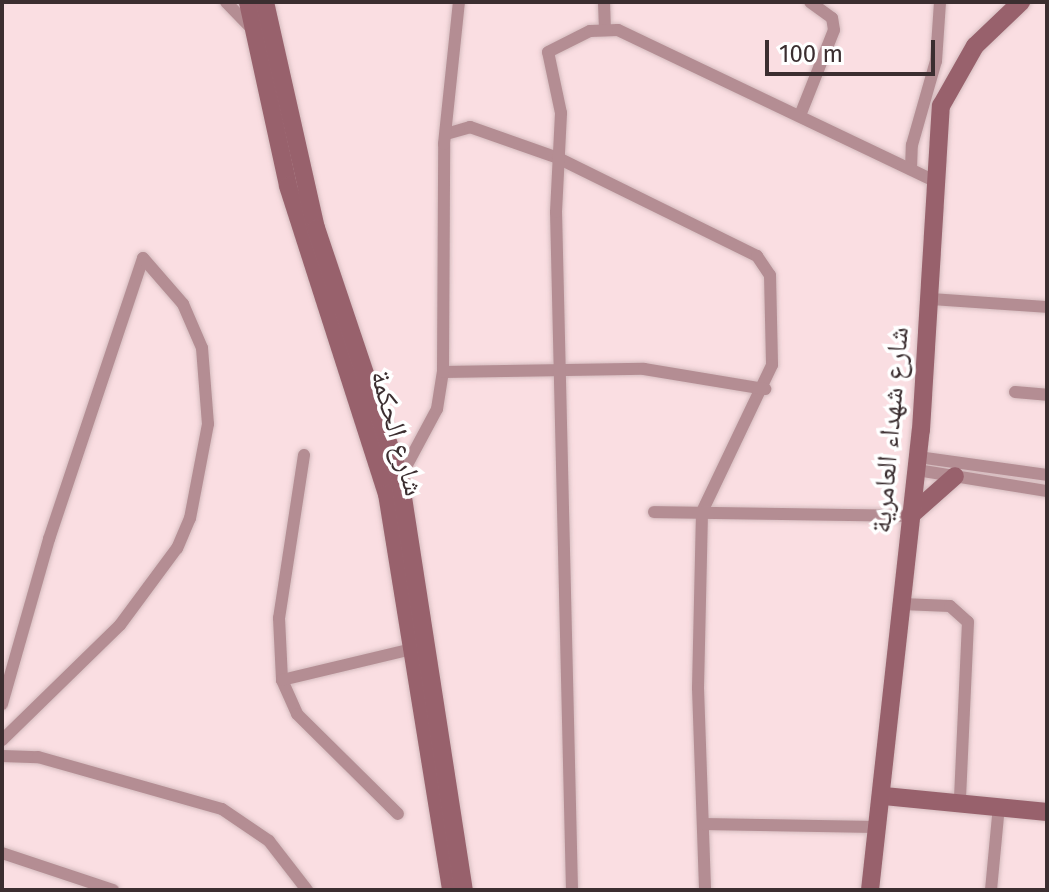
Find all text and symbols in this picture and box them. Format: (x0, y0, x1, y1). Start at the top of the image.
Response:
scale bar (769, 24, 939, 74)
text: 100 m (779, 40, 843, 68)
street label: شارع شهداء العامرية (864, 325, 916, 535)
street label: شارع الحكمة (363, 366, 431, 500)

